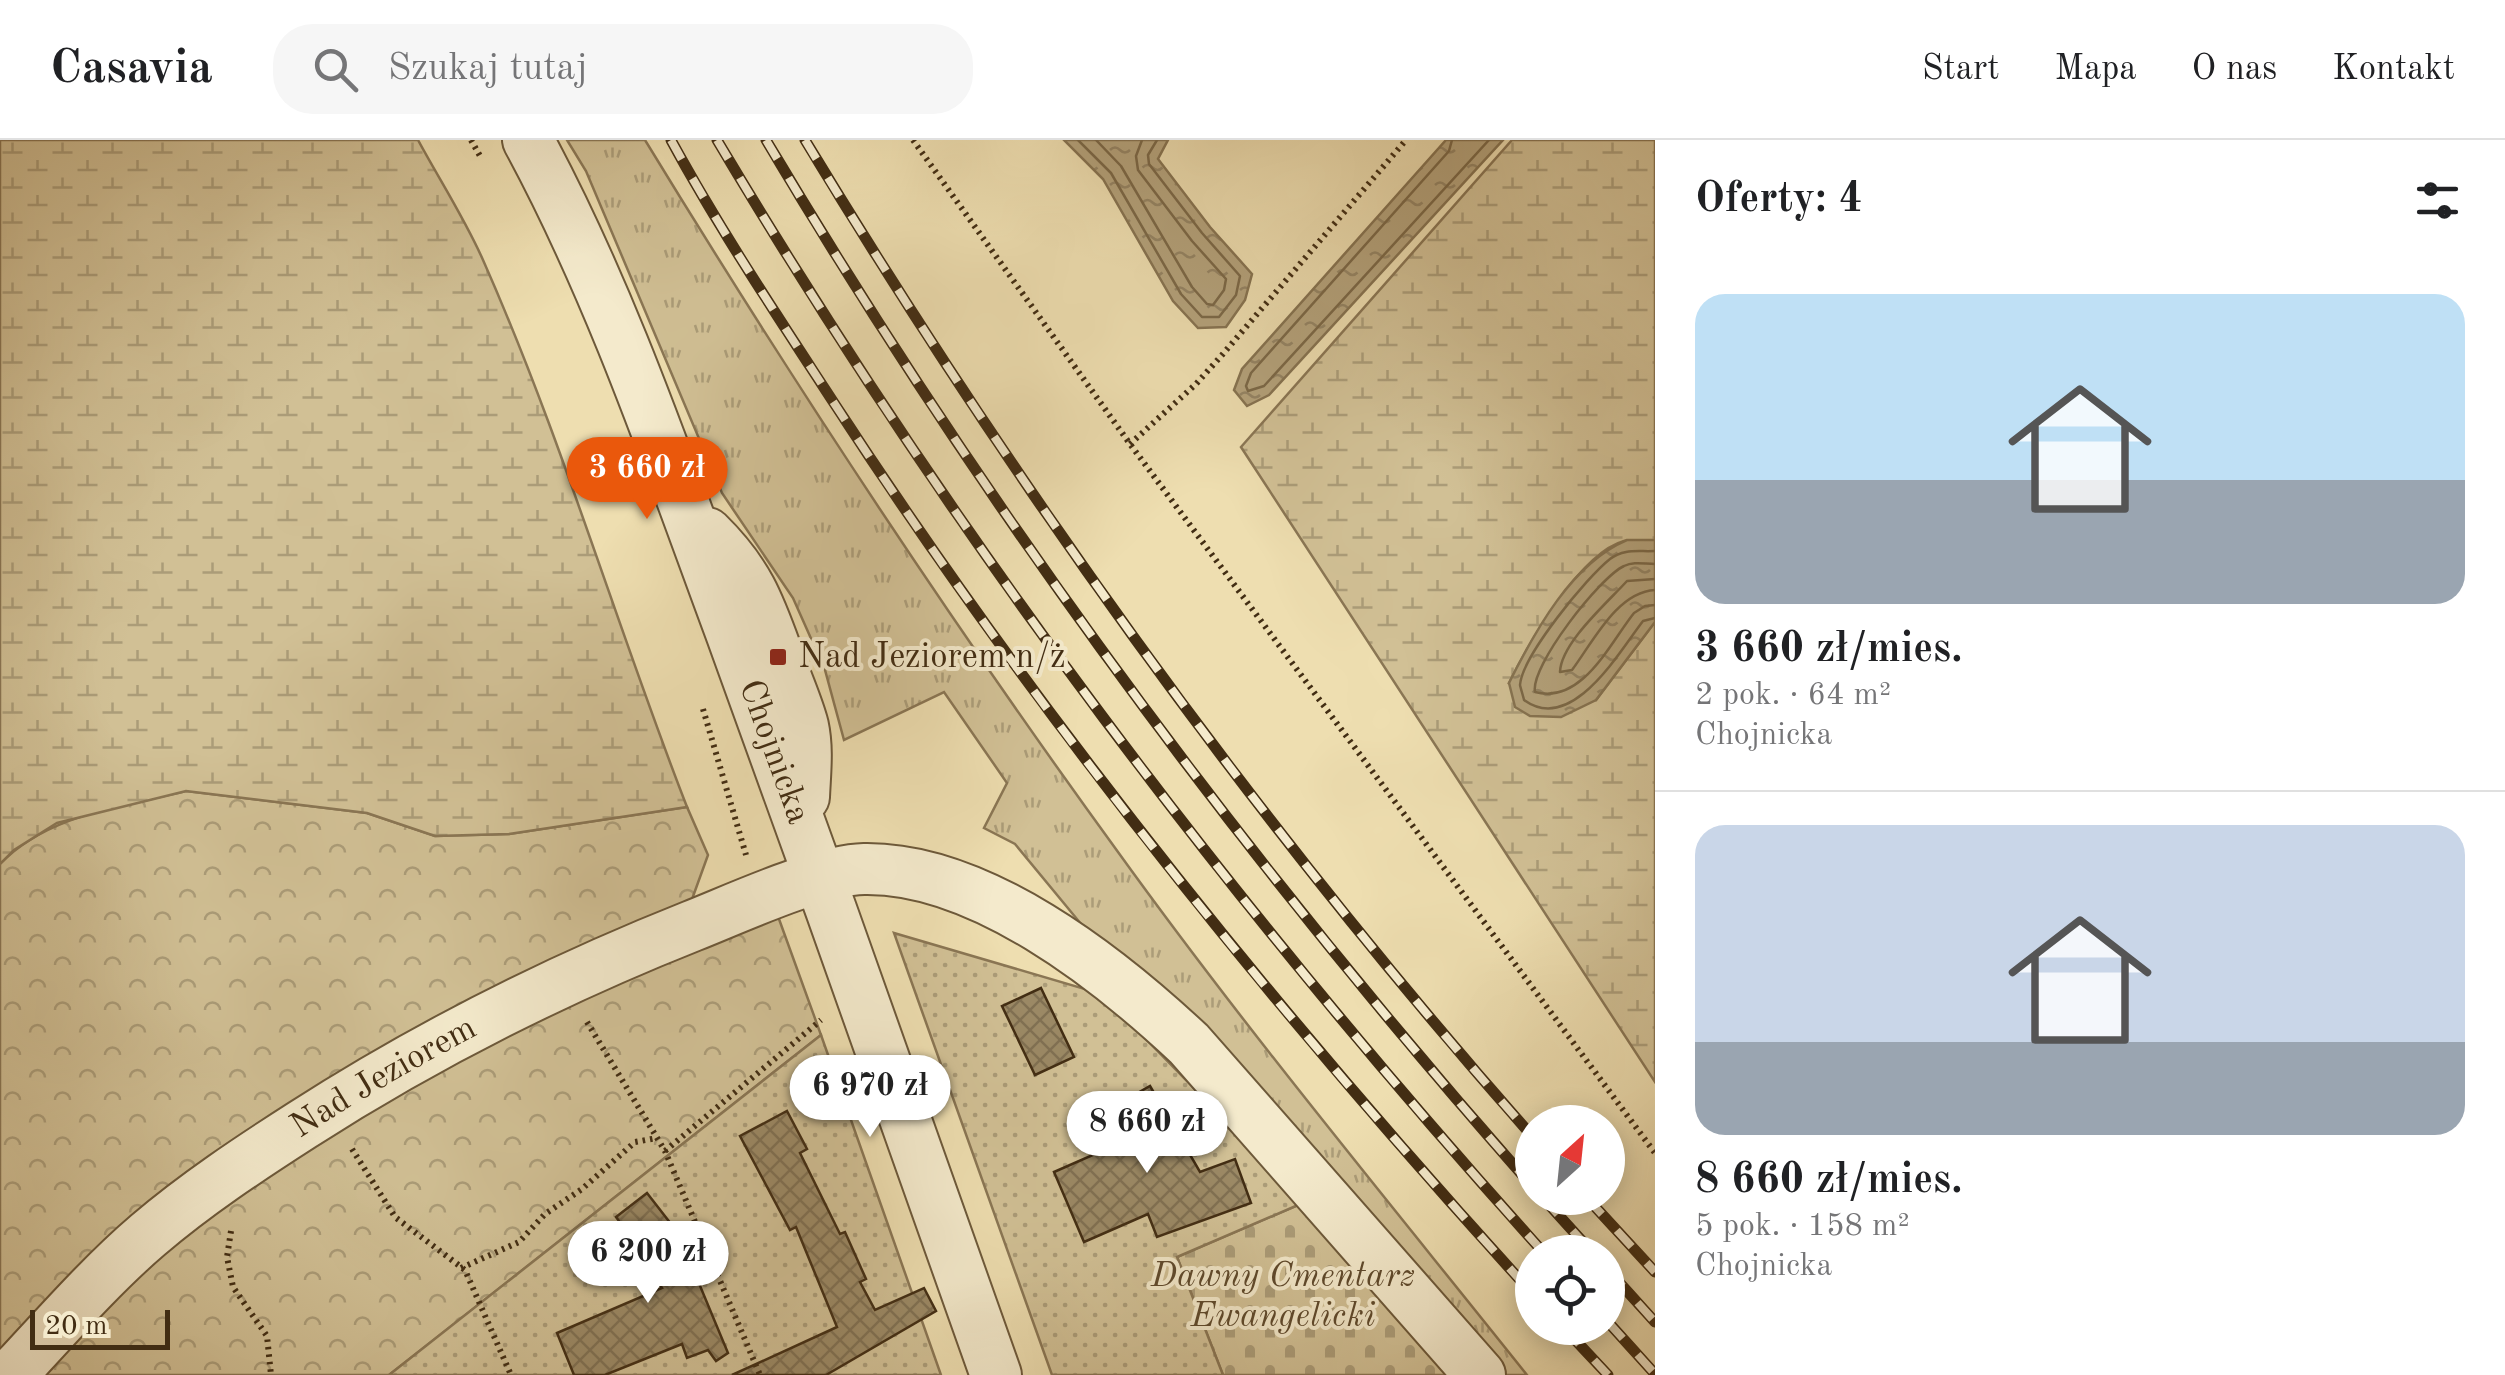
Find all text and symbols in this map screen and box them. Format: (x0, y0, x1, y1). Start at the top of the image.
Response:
search box (273, 24, 973, 114)
icon: search (308, 42, 363, 97)
text: Casavia (50, 45, 213, 93)
text: Szukaj tutaj (388, 50, 588, 88)
text: Start (1922, 52, 2000, 87)
text: Mapa (2055, 52, 2137, 87)
text: O nas (2192, 52, 2277, 87)
text: Kontakt (2332, 52, 2455, 87)
icon: filters (2410, 173, 2465, 228)
text: Oferty: 4 (1695, 179, 1863, 221)
icon: home (1990, 359, 2170, 539)
pin: 3 660 zł (544, 437, 750, 522)
text: 3 660 zł (589, 453, 705, 485)
text: 3 660 zł/mies. (1695, 629, 1963, 671)
place label: Nad Jeziorem n/ż (798, 640, 1066, 675)
marker: Nad Jeziorem n/ż (767, 646, 789, 668)
street label: Chojnicka (732, 675, 816, 828)
text: 2 pok. · 64 m² (1695, 680, 1891, 712)
text: Chojnicka (1695, 720, 1832, 752)
icon: home (1990, 890, 2170, 1070)
street label: Nad Jeziorem (285, 1010, 482, 1145)
pin: 6 970 zł (767, 1055, 973, 1140)
text: 6 970 zł (812, 1071, 928, 1103)
pin: 8 660 zł (1044, 1091, 1250, 1176)
north arrow (1515, 1105, 1625, 1215)
map controls (1515, 1105, 1625, 1345)
text: 8 660 zł (1089, 1107, 1205, 1139)
text: 8 660 zł/mies. (1695, 1160, 1963, 1202)
text: 5 pok. · 158 m² (1695, 1211, 1910, 1243)
pin: 6 200 zł (545, 1221, 751, 1306)
button: locate (1515, 1235, 1625, 1345)
text: 6 200 zł (590, 1237, 706, 1269)
text: Chojnicka (1695, 1251, 1832, 1283)
park label: Dawny Cmentarz Ewangelicki (1150, 1259, 1415, 1334)
scale bar (30, 1305, 170, 1350)
text: 20 m (45, 1313, 108, 1341)

